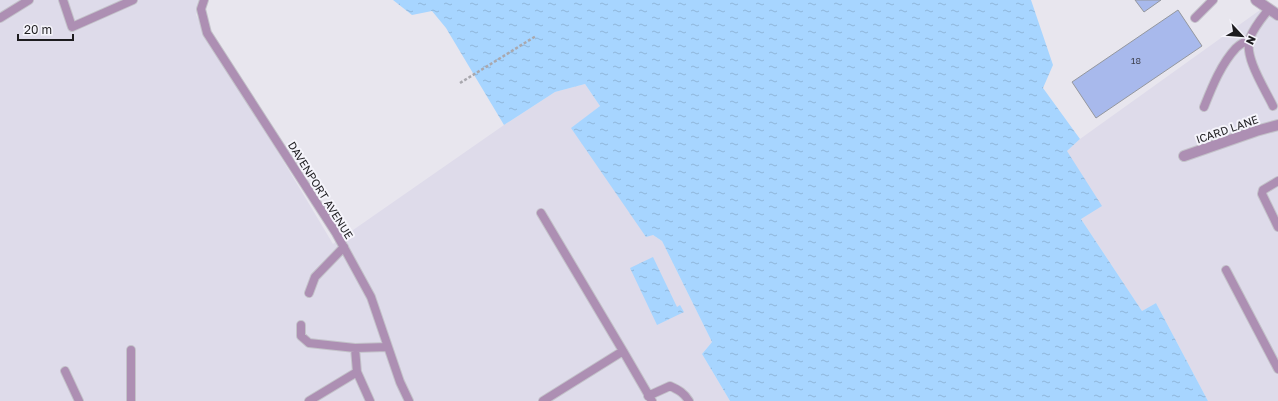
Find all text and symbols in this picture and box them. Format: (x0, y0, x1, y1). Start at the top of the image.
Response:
scale bar (18, 16, 73, 42)
north arrow (1222, 16, 1262, 56)
text: 20 m (24, 22, 52, 37)
text: N (1244, 34, 1259, 47)
house number: 18 (1131, 55, 1141, 66)
street label: ICARD LANE (1194, 112, 1260, 146)
street label: DAVENPORT AVENUE (286, 139, 356, 241)

